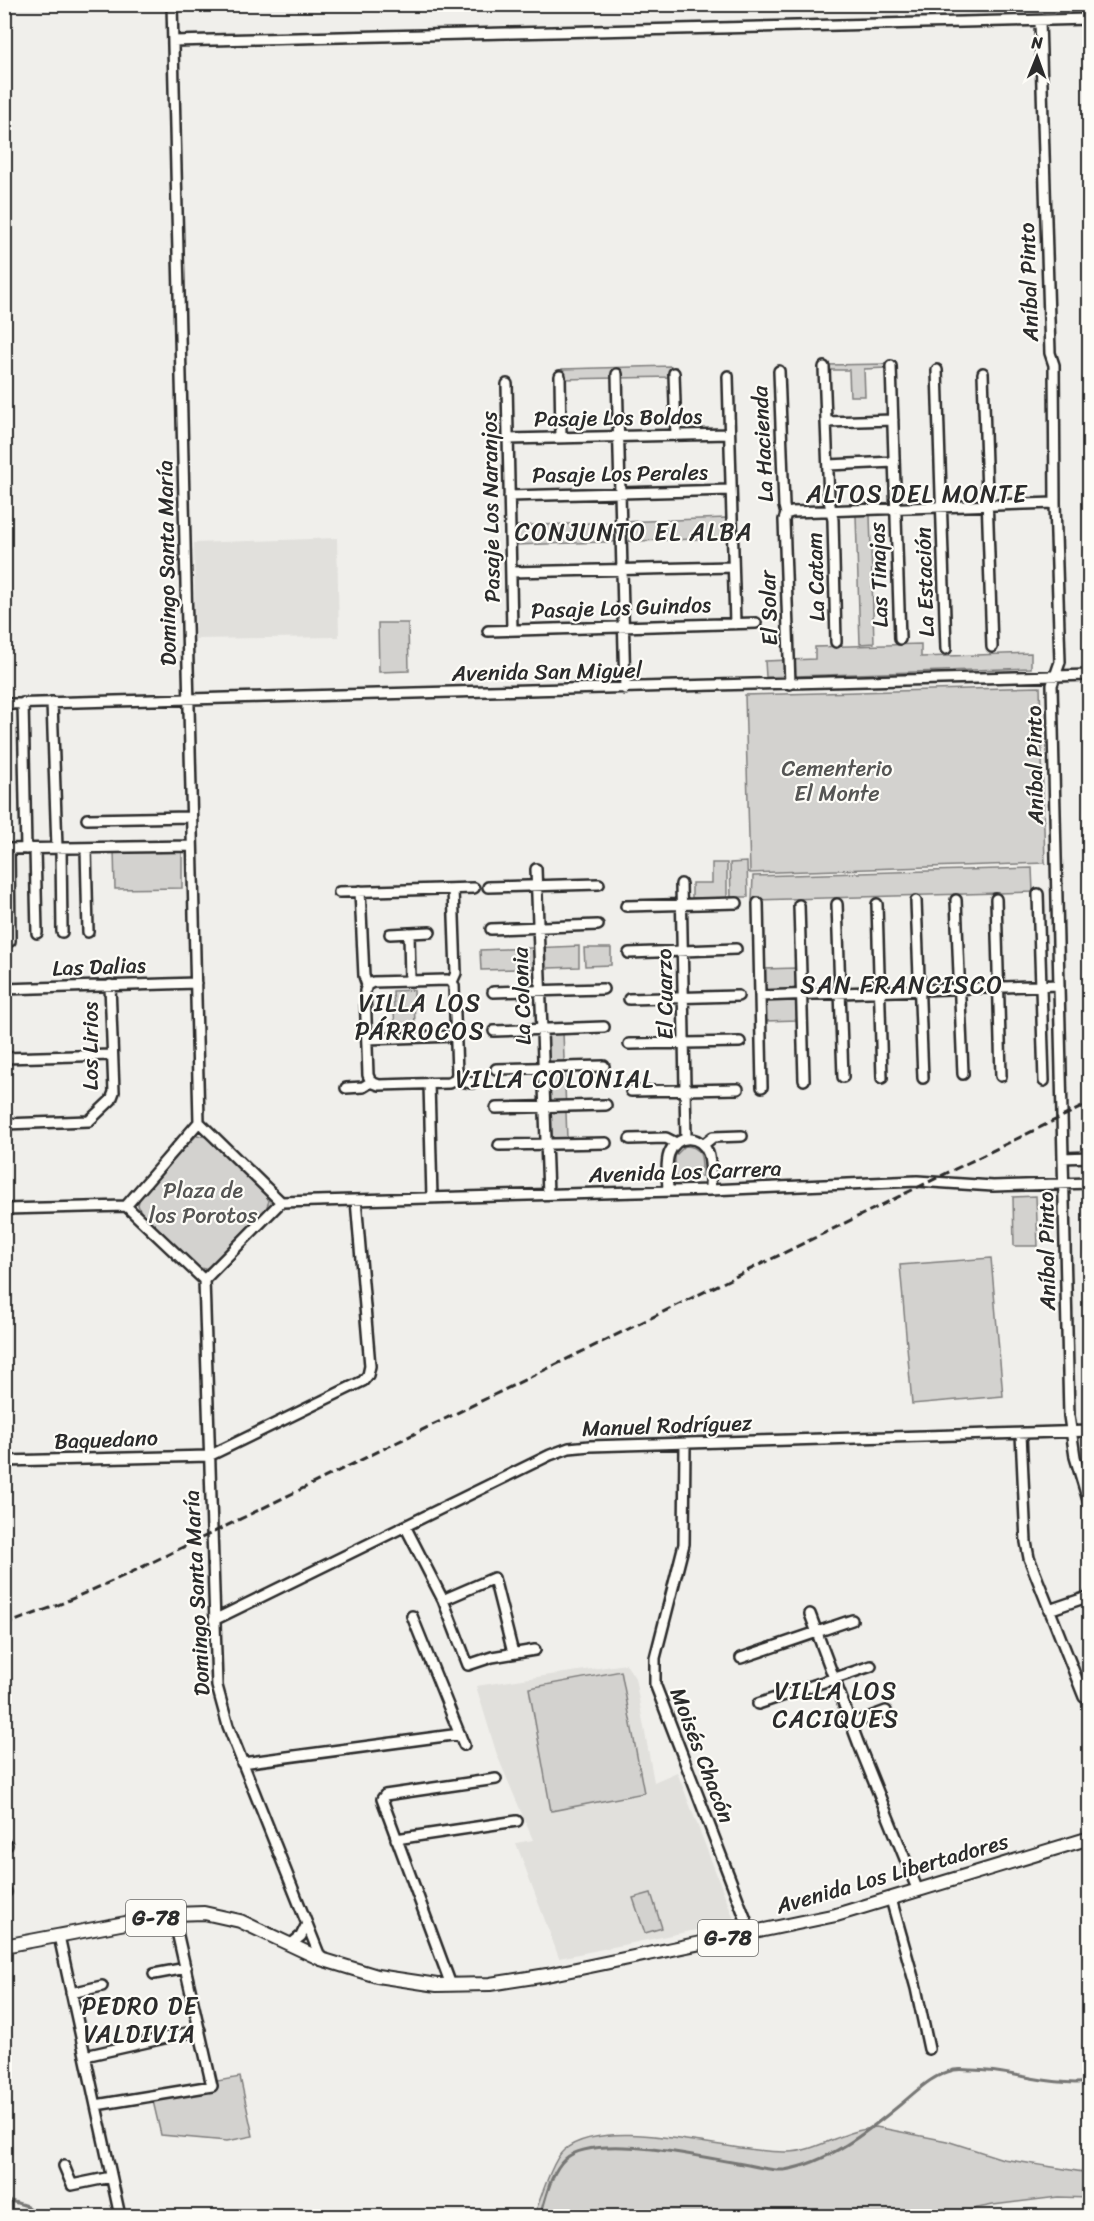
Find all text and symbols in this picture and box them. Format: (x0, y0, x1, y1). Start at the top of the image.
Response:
north arrow (1007, 27, 1067, 87)
text: N (1030, 28, 1044, 57)
street label: Aníbal Pinto (1007, 222, 1050, 343)
street label: La Hacienda (740, 384, 785, 503)
street label: Pasaje Los Boldos (534, 397, 702, 438)
street label: Pasaje Los Naranjos (469, 410, 512, 603)
street label: Pasaje Los Perales (532, 452, 708, 495)
street label: Domingo Santa María (145, 460, 188, 666)
district label: ALTOS DEL MONTE (805, 473, 1028, 515)
district label: CONJUNTO EL ALBA (515, 511, 753, 553)
street label: Las Tinajas (857, 521, 900, 628)
street label: La Estación (903, 526, 946, 638)
street label: La Catam (794, 532, 837, 622)
street label: El Solar (748, 569, 789, 646)
street label: Pasaje Los Guindos (530, 585, 712, 630)
street label: Avenida San Miguel (451, 650, 643, 693)
street label: Aníbal Pinto (1014, 705, 1055, 826)
park label: Cementerio El Monte (782, 749, 892, 813)
street label: Las Dalias (52, 945, 146, 988)
street label: La Colonia (500, 945, 543, 1046)
street label: El Cuarzo (644, 948, 685, 1040)
district label: SAN FRANCISCO (800, 964, 1004, 1006)
district label: VILLA LOS PÁRROCOS (355, 982, 485, 1052)
street label: Los Lirios (71, 1002, 110, 1090)
district label: VILLA COLONIAL (455, 1058, 655, 1100)
street label: Avenida Los Carrera (587, 1149, 782, 1194)
park label: Plaza de los Porotos (149, 1171, 258, 1235)
street label: Aníbal Pinto (1026, 1191, 1067, 1312)
street label: Manuel Rodríguez (581, 1403, 753, 1448)
street label: Baquedano (53, 1418, 159, 1461)
street label: Domingo Santa María (172, 1489, 221, 1697)
district label: VILLA LOS CACIQUES (772, 1670, 900, 1740)
street label: Moisés Chacón (659, 1682, 746, 1829)
street label: Avenida Los Libertadores (770, 1821, 1014, 1926)
road number: G-78 (126, 1900, 186, 1936)
road number: G-78 (698, 1920, 758, 1956)
district label: PEDRO DE VALDIVIA (81, 1985, 199, 2055)

